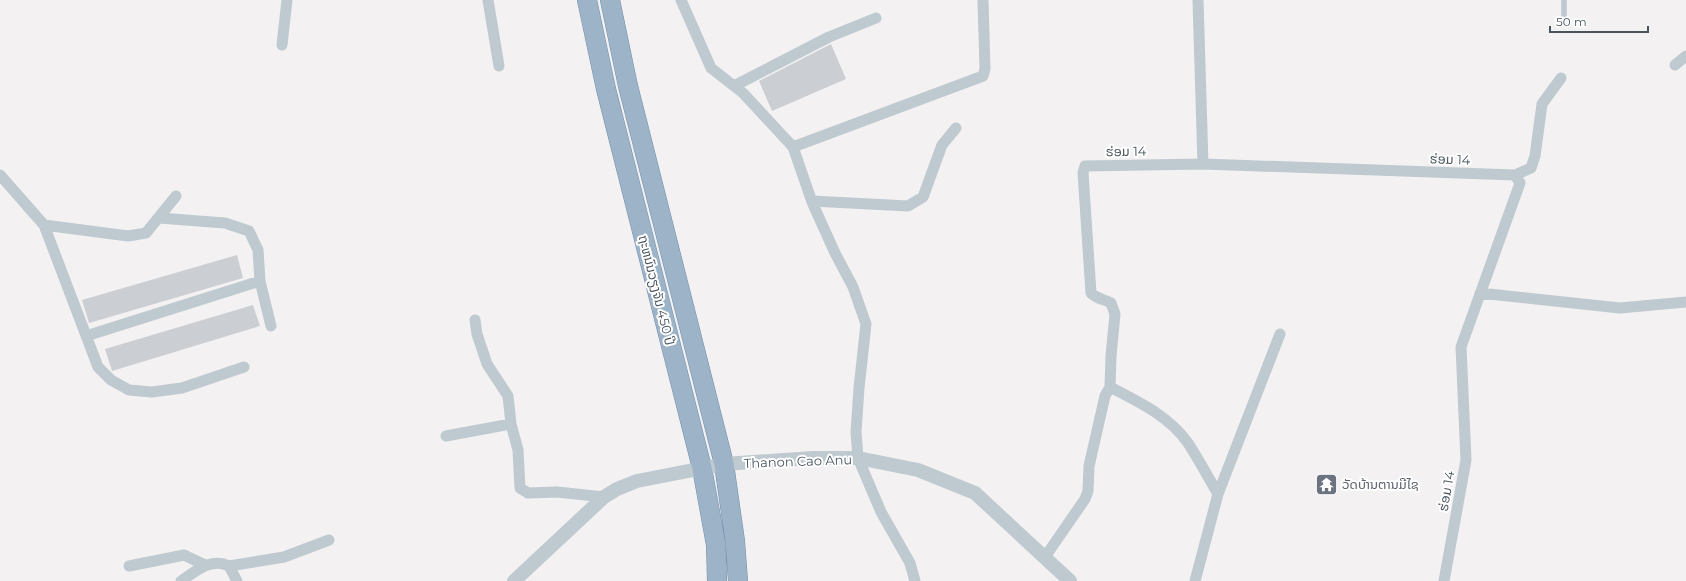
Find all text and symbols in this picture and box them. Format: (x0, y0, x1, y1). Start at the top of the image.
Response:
scale bar (1550, 8, 1648, 34)
text: 50 m (1556, 14, 1587, 29)
street label: ຮ່ອມ 14 (1105, 143, 1147, 159)
street label: ຮ່ອມ 14 (1429, 150, 1471, 168)
street label: ຖະຫນົນວຽງຈັນ 450 ປີ (636, 233, 678, 347)
street label: Thanon Cao Anu (744, 451, 852, 471)
street label: ຮ່ອມ 14 (1435, 469, 1457, 512)
temple icon: ວັດບ້ານຕານມີໄຊ (1313, 471, 1339, 497)
place label: ວັດບ້ານຕານມີໄຊ (1342, 476, 1419, 492)

